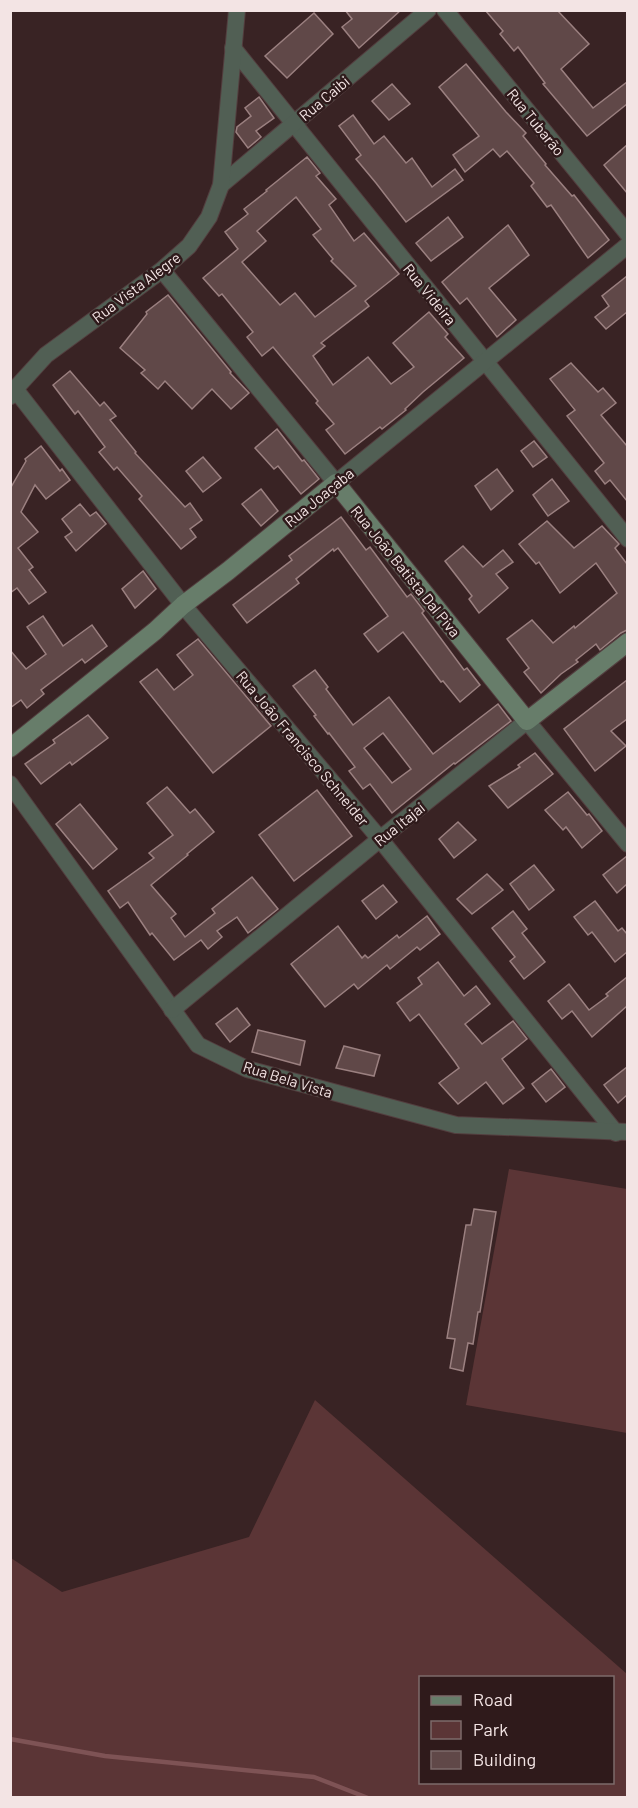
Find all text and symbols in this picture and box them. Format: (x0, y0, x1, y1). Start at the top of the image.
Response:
street label: Rua Caibi (295, 72, 353, 124)
street label: Rua Tubarão (504, 85, 568, 159)
street label: Rua Vista Alegre (88, 248, 184, 326)
street label: Rua Videira (400, 260, 460, 328)
street label: Rua Joaçaba (281, 464, 357, 530)
street label: Rua João Batista Dal Piva (348, 502, 464, 640)
street label: Rua João Francisco Schneider (233, 667, 373, 830)
street label: Rua Itajaí (370, 798, 428, 850)
street label: Rua Bela Vista (241, 1057, 335, 1101)
legend (419, 1676, 614, 1784)
text: Road (473, 1688, 513, 1710)
text: Park (473, 1718, 508, 1740)
text: Building (473, 1748, 536, 1770)

